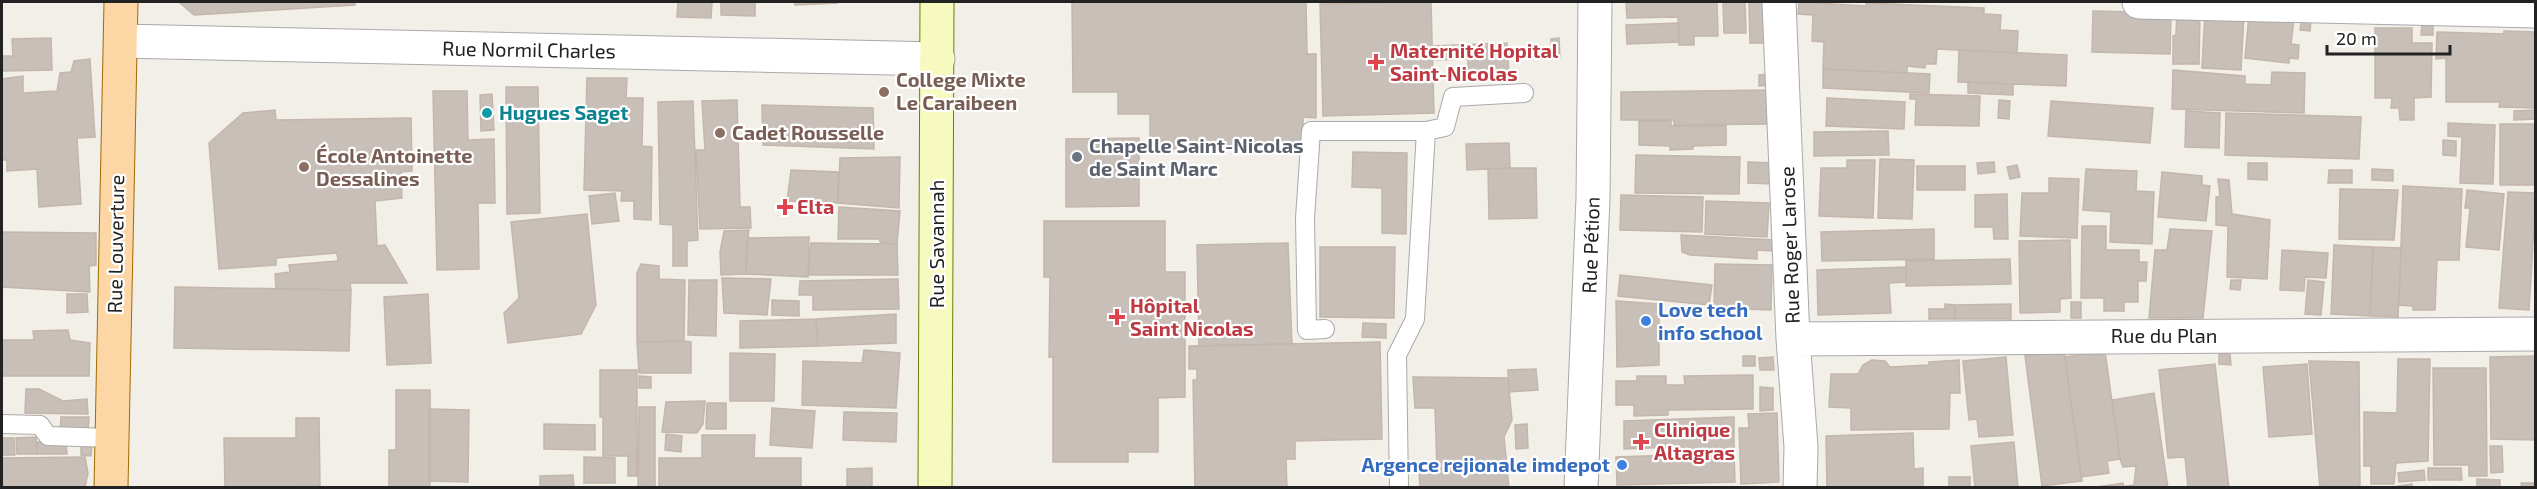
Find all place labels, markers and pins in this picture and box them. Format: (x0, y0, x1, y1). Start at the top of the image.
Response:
place label: Maternité Hopital Saint-Nicolas (1390, 38, 1559, 85)
marker: Maternité Hopital Saint-Nicolas (1367, 53, 1385, 71)
place label: College Mixte Le Caraibeen (896, 67, 1026, 114)
marker: College Mixte Le Caraibeen (877, 85, 891, 99)
place label: Hugues Saget (499, 100, 629, 124)
marker: Hugues Saget (480, 106, 494, 120)
place label: Cadet Rousselle (732, 120, 884, 144)
marker: Cadet Rousselle (713, 126, 727, 140)
place label: Chapelle Saint-Nicolas de Saint Marc (1089, 133, 1304, 180)
place label: École Antoinette Dessalines (316, 143, 473, 190)
marker: Chapelle Saint-Nicolas de Saint Marc (1070, 150, 1084, 164)
marker: École Antoinette Dessalines (297, 160, 311, 174)
place label: Elta (797, 194, 834, 218)
marker: Elta (778, 200, 792, 214)
place label: Hôpital Saint Nicolas (1130, 293, 1254, 340)
place label: Love tech info school (1658, 297, 1763, 344)
marker: Hôpital Saint Nicolas (1108, 308, 1126, 326)
marker: Love tech info school (1639, 314, 1653, 328)
place label: Clinique Altagras (1654, 417, 1735, 464)
marker: Clinique Altagras (1632, 433, 1650, 451)
place label: Argence rejionale imdepot (1362, 452, 1610, 476)
marker: Argence rejionale imdepot (1615, 458, 1629, 472)

